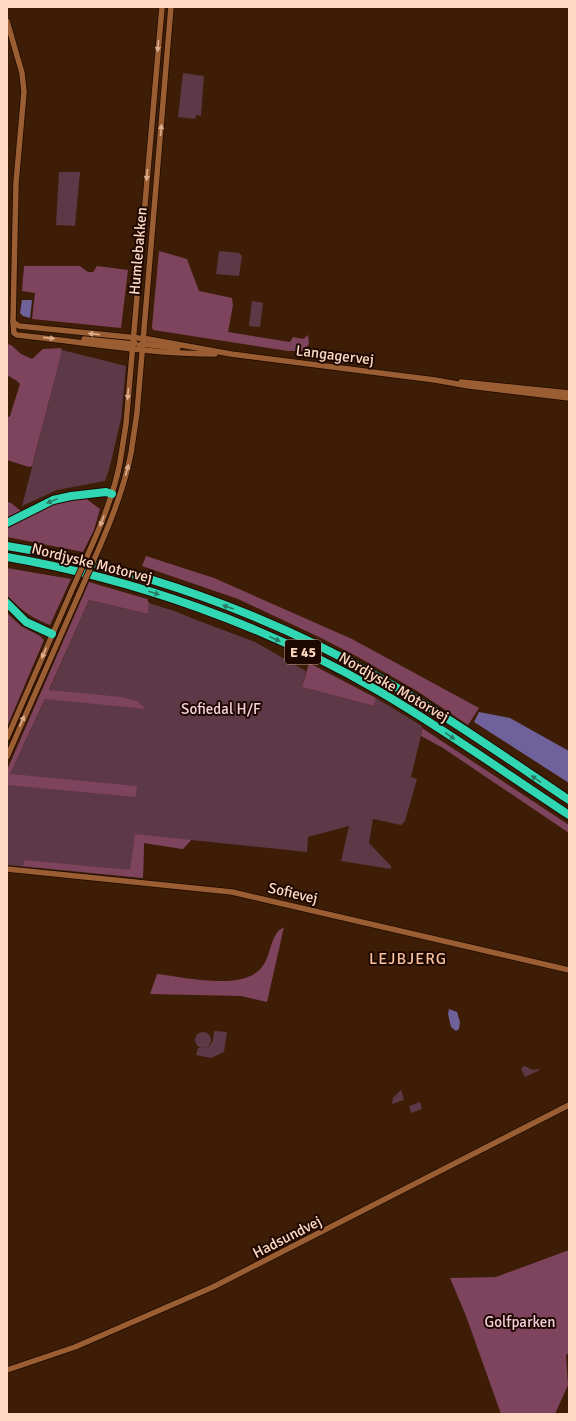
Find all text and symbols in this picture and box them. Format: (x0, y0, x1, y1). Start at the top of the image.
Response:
one-way arrow (155, 40, 162, 52)
one-way arrow (157, 124, 164, 136)
one-way arrow (143, 169, 150, 181)
street label: Humlebakken (125, 206, 151, 296)
one-way arrow (88, 331, 100, 337)
one-way arrow (43, 335, 55, 342)
street label: Langagervej (295, 341, 375, 369)
one-way arrow (125, 388, 132, 400)
one-way arrow (124, 464, 130, 476)
one-way arrow (45, 499, 57, 505)
one-way arrow (99, 515, 105, 527)
street label: Nordjyske Motorvej (30, 539, 154, 587)
one-way arrow (148, 590, 160, 596)
one-way arrow (222, 603, 234, 609)
one-way arrow (270, 636, 281, 642)
road number: E 45 (285, 640, 321, 664)
one-way arrow (40, 647, 46, 659)
street label: Nordjyske Motorvej (336, 648, 452, 726)
park label: Sofiedal H/F (181, 700, 261, 718)
one-way arrow (19, 716, 25, 727)
one-way arrow (445, 732, 455, 740)
one-way arrow (531, 775, 542, 783)
street label: Sofievej (266, 879, 320, 907)
district label: LEJBJERG (369, 949, 447, 969)
street label: Hadsundvej (250, 1212, 324, 1262)
park label: Golfparken (485, 1313, 555, 1331)

